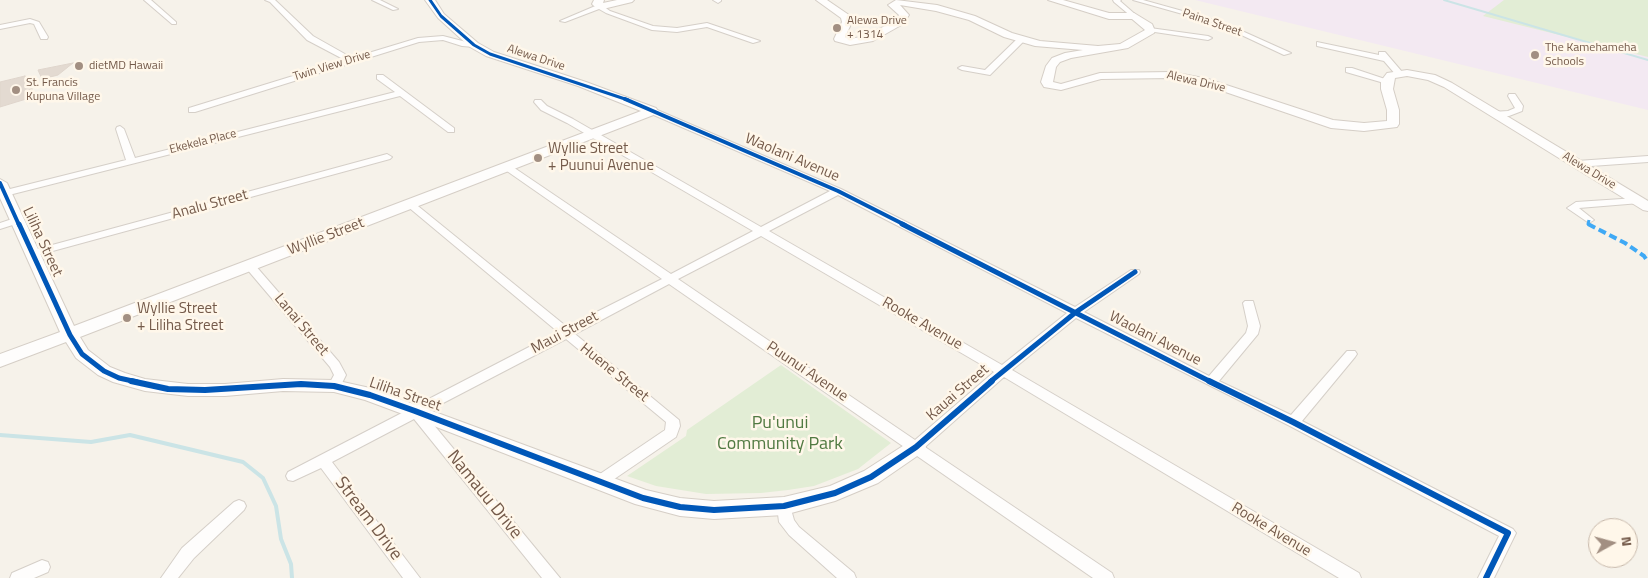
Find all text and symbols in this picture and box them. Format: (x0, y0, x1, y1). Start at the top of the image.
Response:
street label: Paina Street (1180, 6, 1244, 40)
place label: Alewa Drive + 1314 (847, 14, 907, 42)
marker: Alewa Drive + 1314 (831, 22, 843, 34)
place label: The Kamehameha Schools (1545, 41, 1636, 69)
street label: Alewa Drive (505, 42, 567, 74)
street label: Twin View Drive (292, 47, 372, 85)
marker: The Kamehameha Schools (1529, 49, 1541, 61)
place label: dietMD Hawaii (89, 59, 163, 73)
marker: dietMD Hawaii (73, 60, 85, 72)
street label: Alewa Drive (1165, 68, 1227, 96)
place label: St. Francis Kupuna Village (26, 76, 100, 104)
marker: St. Francis Kupuna Village (10, 84, 22, 96)
street label: Ekekela Place (168, 127, 238, 157)
street label: Waolani Avenue (742, 130, 842, 186)
place label: Wyllie Street + Puunui Avenue (548, 140, 654, 175)
street label: Alewa Drive (1560, 149, 1618, 193)
marker: Wyllie Street + Puunui Avenue (532, 152, 544, 164)
street label: Analu Street (170, 186, 250, 224)
street label: Liliha Street (18, 204, 66, 280)
street label: Wyllie Street (285, 214, 367, 260)
street label: Lanai Street (270, 290, 332, 360)
street label: Rooke Avenue (879, 294, 965, 354)
place label: Wyllie Street + Liliha Street (137, 300, 223, 335)
street label: Maui Street (528, 308, 602, 358)
street label: Waolani Avenue (1106, 308, 1204, 370)
marker: Wyllie Street + Liliha Street (121, 312, 133, 324)
street label: Puunui Avenue (763, 338, 851, 406)
street label: Huene Street (576, 340, 652, 406)
street label: Kauai Street (923, 361, 993, 425)
street label: Liliha Street (367, 374, 443, 416)
park label: Pu'unui Community Park (717, 413, 843, 456)
street label: Namauu Drive (442, 446, 526, 544)
street label: Stream Drive (330, 473, 406, 565)
street label: Rooke Avenue (1228, 499, 1314, 561)
north arrow (1588, 518, 1638, 568)
text: N (1616, 535, 1638, 547)

